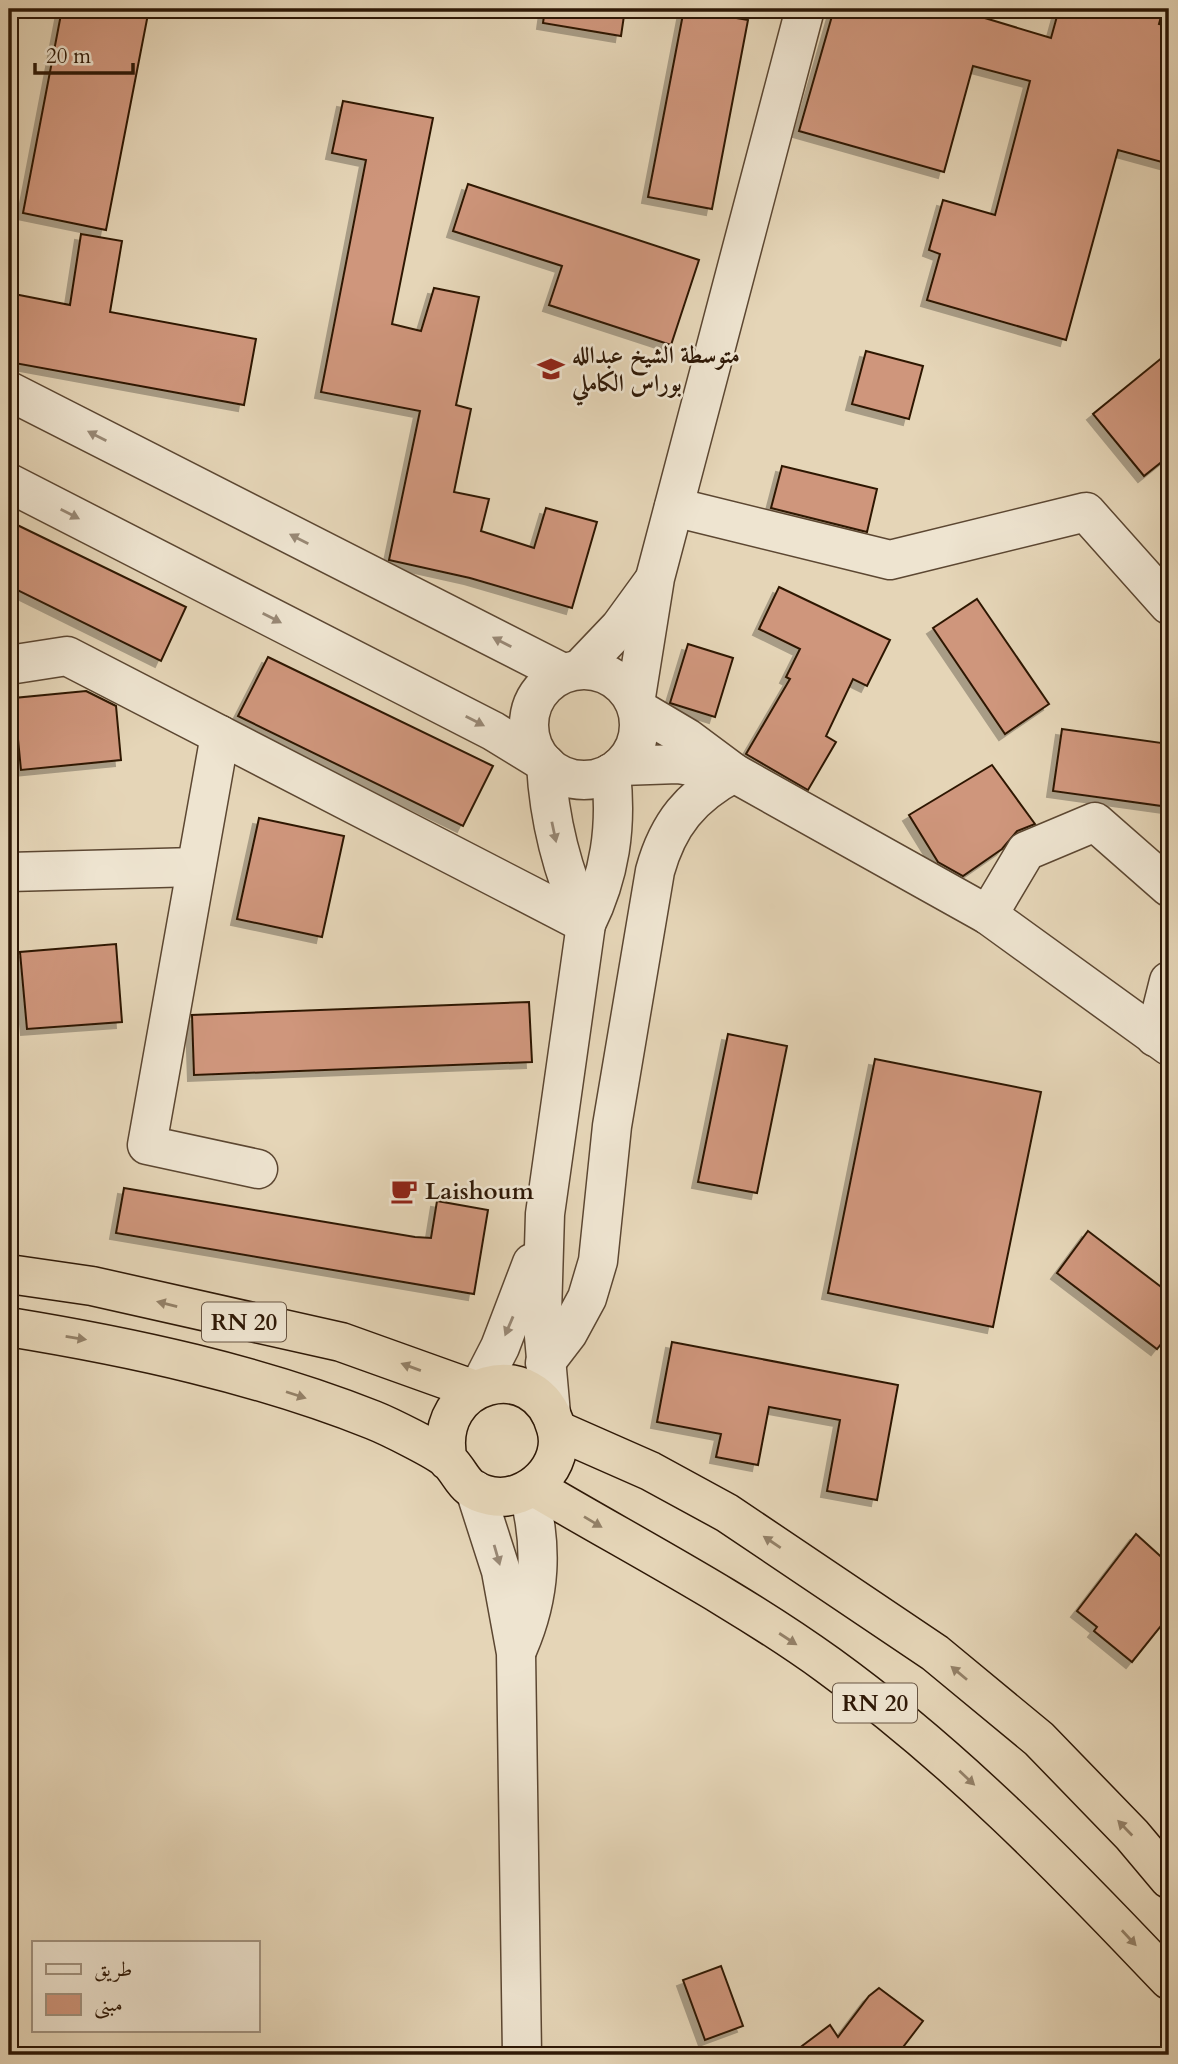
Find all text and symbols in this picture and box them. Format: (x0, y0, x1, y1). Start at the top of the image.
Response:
scale bar (35, 32, 133, 76)
text: 20 m (46, 42, 91, 71)
place label: متوسطة الشيخ عبدالله بوراس الكاملي (571, 339, 740, 406)
school or university icon: متوسطة الشيخ عبدالله بوراس الكاملي (536, 354, 566, 384)
one-way arrow (87, 430, 107, 441)
one-way arrow (60, 508, 79, 520)
one-way arrow (289, 533, 309, 545)
one-way arrow (262, 612, 282, 623)
one-way arrow (492, 637, 512, 648)
one-way arrow (465, 716, 485, 727)
one-way arrow (548, 821, 559, 843)
place label: Laishoum (425, 1175, 535, 1208)
cafe icon: Laishoum (389, 1176, 419, 1206)
one-way arrow (156, 1298, 178, 1309)
road number: RN 20 (202, 1302, 286, 1342)
one-way arrow (504, 1315, 515, 1336)
one-way arrow (65, 1333, 87, 1344)
one-way arrow (400, 1361, 421, 1372)
one-way arrow (286, 1390, 307, 1401)
one-way arrow (583, 1515, 602, 1528)
one-way arrow (762, 1536, 782, 1549)
one-way arrow (492, 1545, 502, 1566)
one-way arrow (778, 1632, 797, 1645)
one-way arrow (950, 1665, 968, 1680)
road number: RN 20 (833, 1684, 917, 1722)
one-way arrow (958, 1770, 976, 1786)
one-way arrow (1116, 1819, 1133, 1836)
one-way arrow (1121, 1929, 1137, 1946)
legend (32, 1941, 259, 2032)
text: طريق (94, 1955, 132, 1984)
text: مبنى (94, 1990, 123, 2019)

